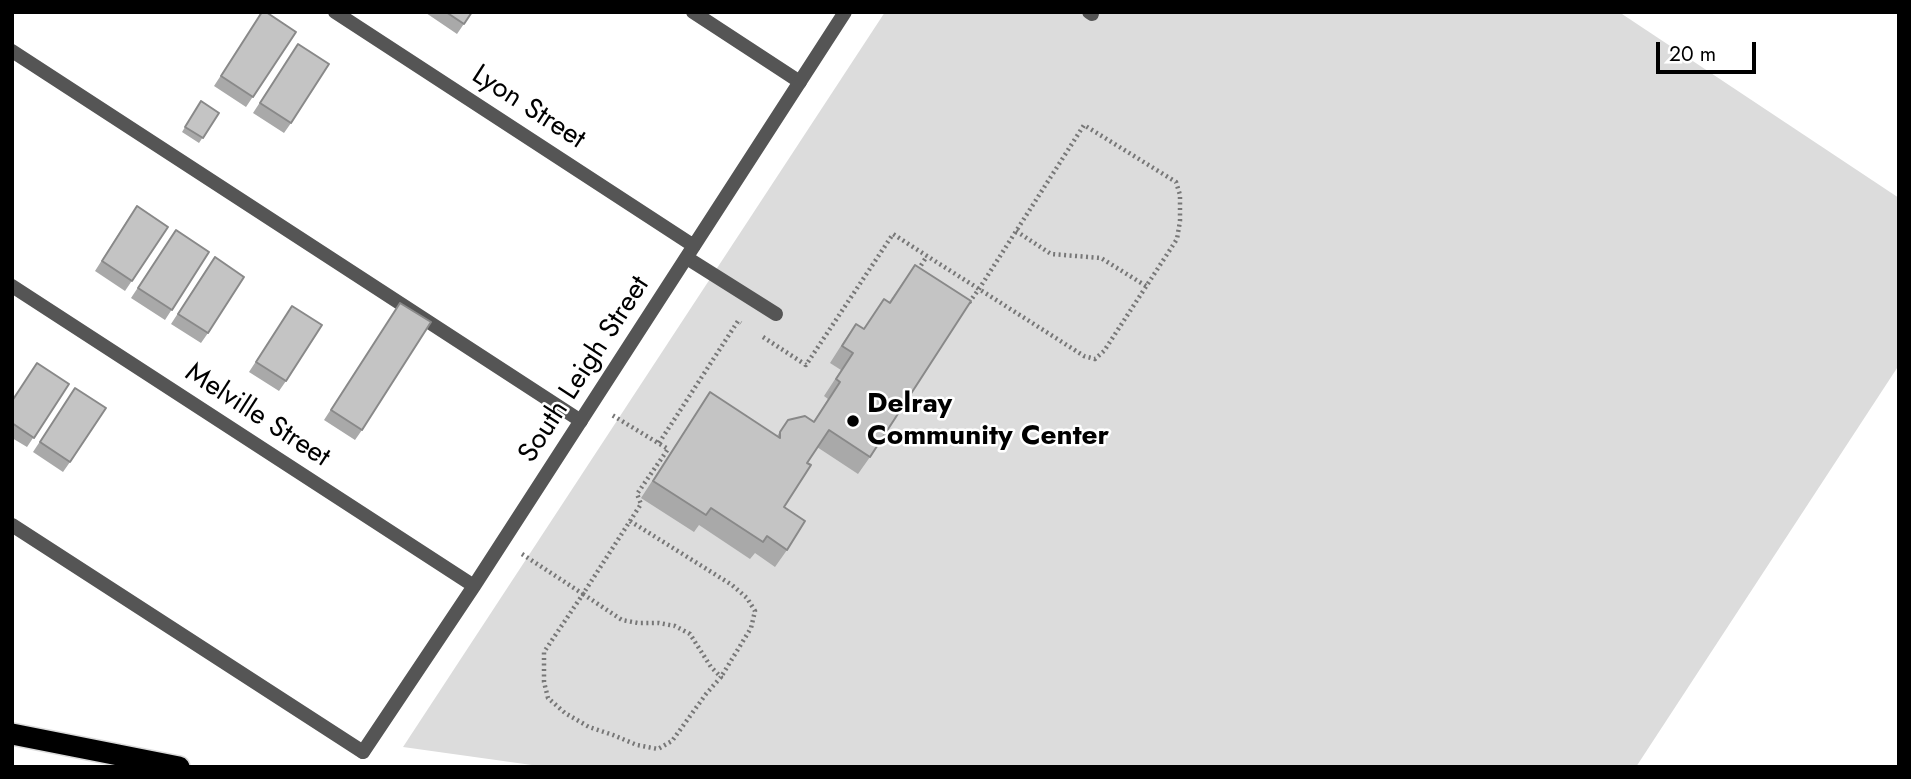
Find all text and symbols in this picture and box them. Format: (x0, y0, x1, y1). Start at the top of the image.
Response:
scale bar (1659, 28, 1759, 72)
text: 20 m (1669, 39, 1716, 69)
street label: Lyon Street (465, 59, 591, 157)
street label: South Leigh Street (512, 271, 658, 469)
street label: Melville Street (178, 357, 336, 475)
place label: Delray Community Center (867, 388, 1109, 454)
marker: Delray Community Center (845, 413, 861, 429)

